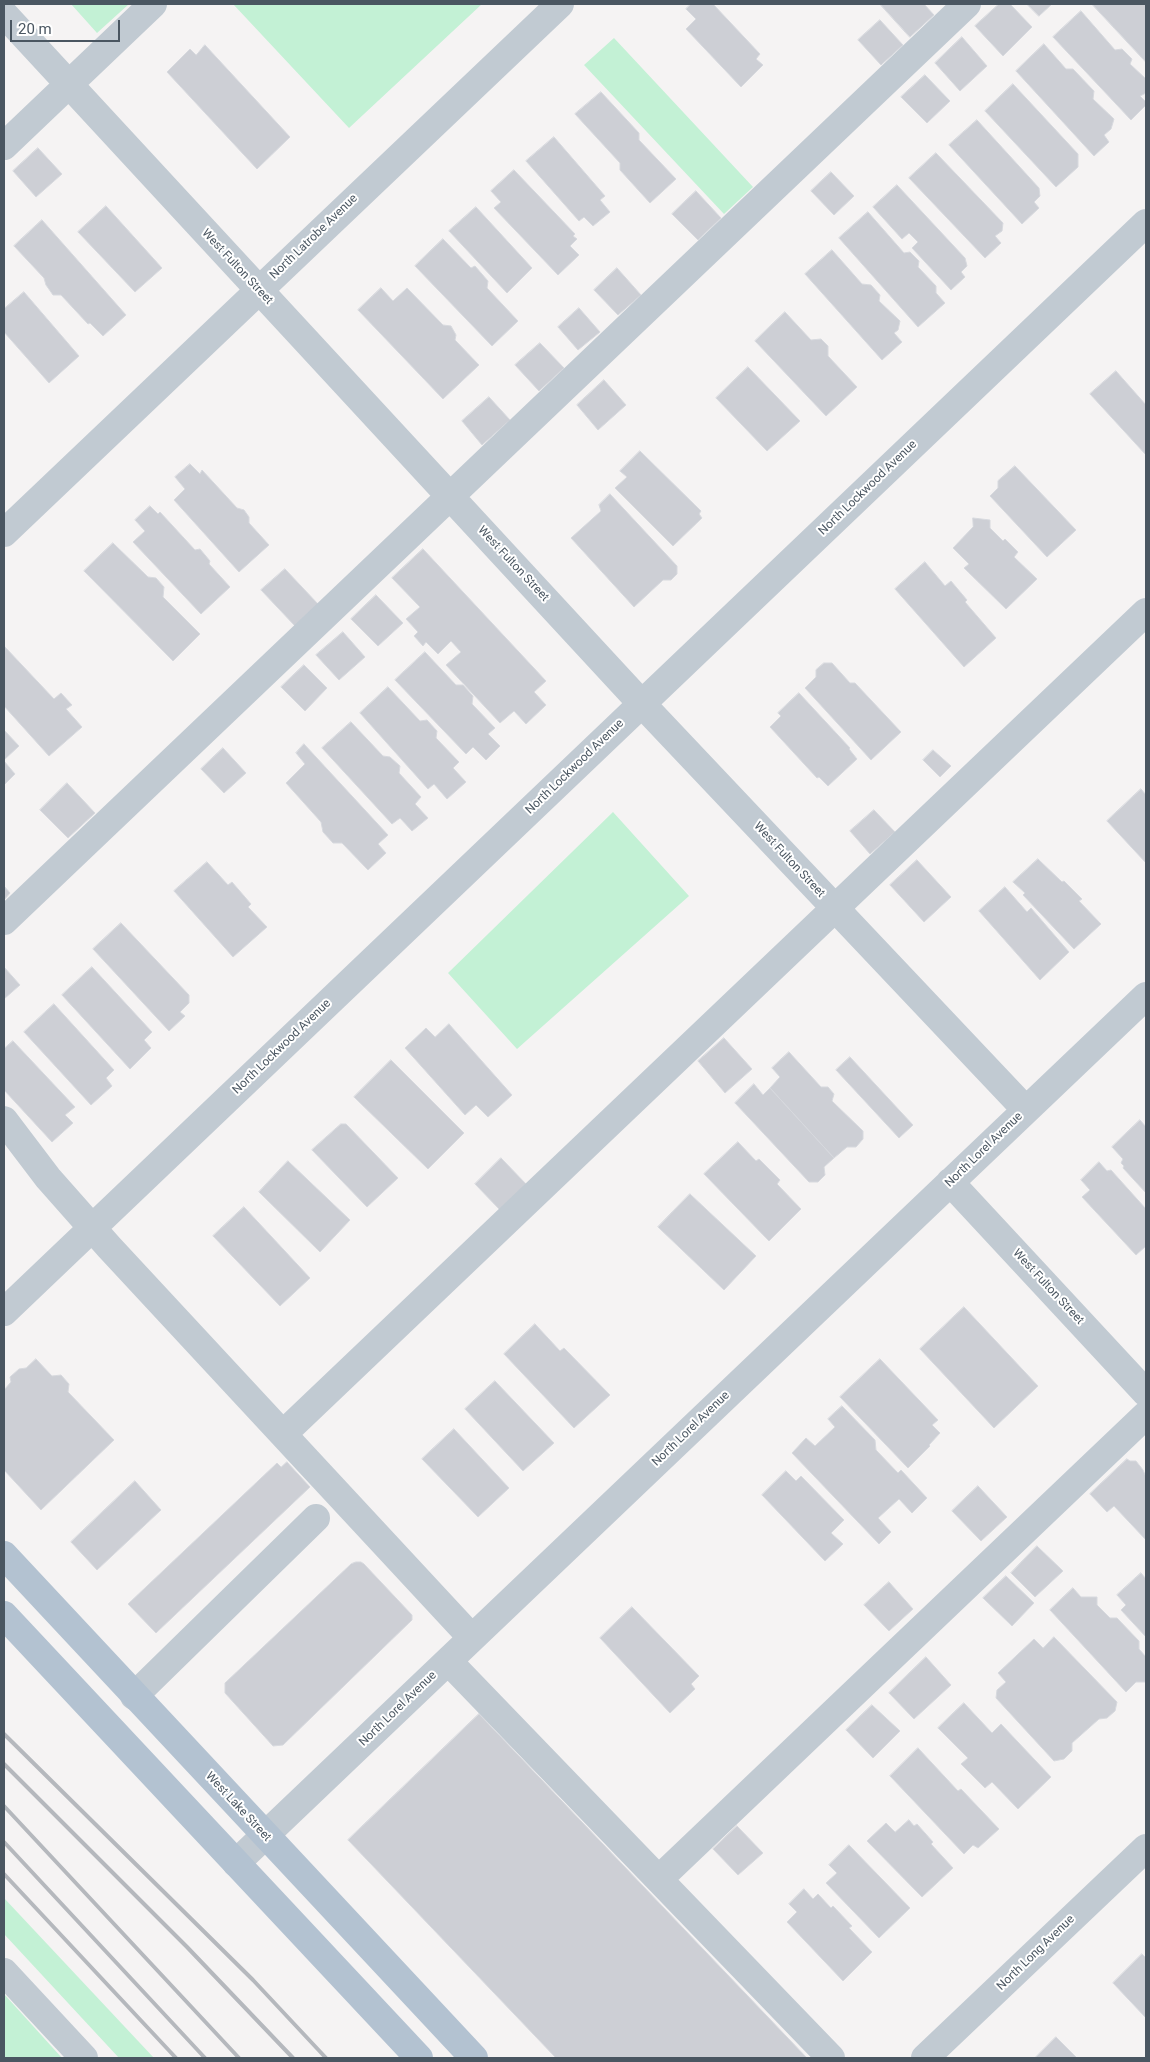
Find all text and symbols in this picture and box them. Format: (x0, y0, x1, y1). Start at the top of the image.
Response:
scale bar (12, 10, 122, 42)
text: 20 m (18, 20, 52, 38)
street label: North Latrobe Avenue (267, 191, 361, 283)
street label: West Fulton Street (198, 226, 276, 308)
street label: North Lockwood Avenue (816, 437, 920, 539)
street label: West Fulton Street (474, 523, 552, 605)
street label: North Lockwood Avenue (523, 716, 627, 818)
street label: West Fulton Street (750, 819, 828, 901)
street label: North Lockwood Avenue (230, 996, 334, 1098)
street label: North Lorel Avenue (942, 1109, 1026, 1191)
street label: West Fulton Street (1009, 1246, 1087, 1328)
street label: North Lorel Avenue (649, 1388, 733, 1470)
street label: North Lorel Avenue (356, 1668, 440, 1750)
street label: West Lake Street (202, 1769, 274, 1845)
street label: North Long Avenue (994, 1912, 1078, 1994)

